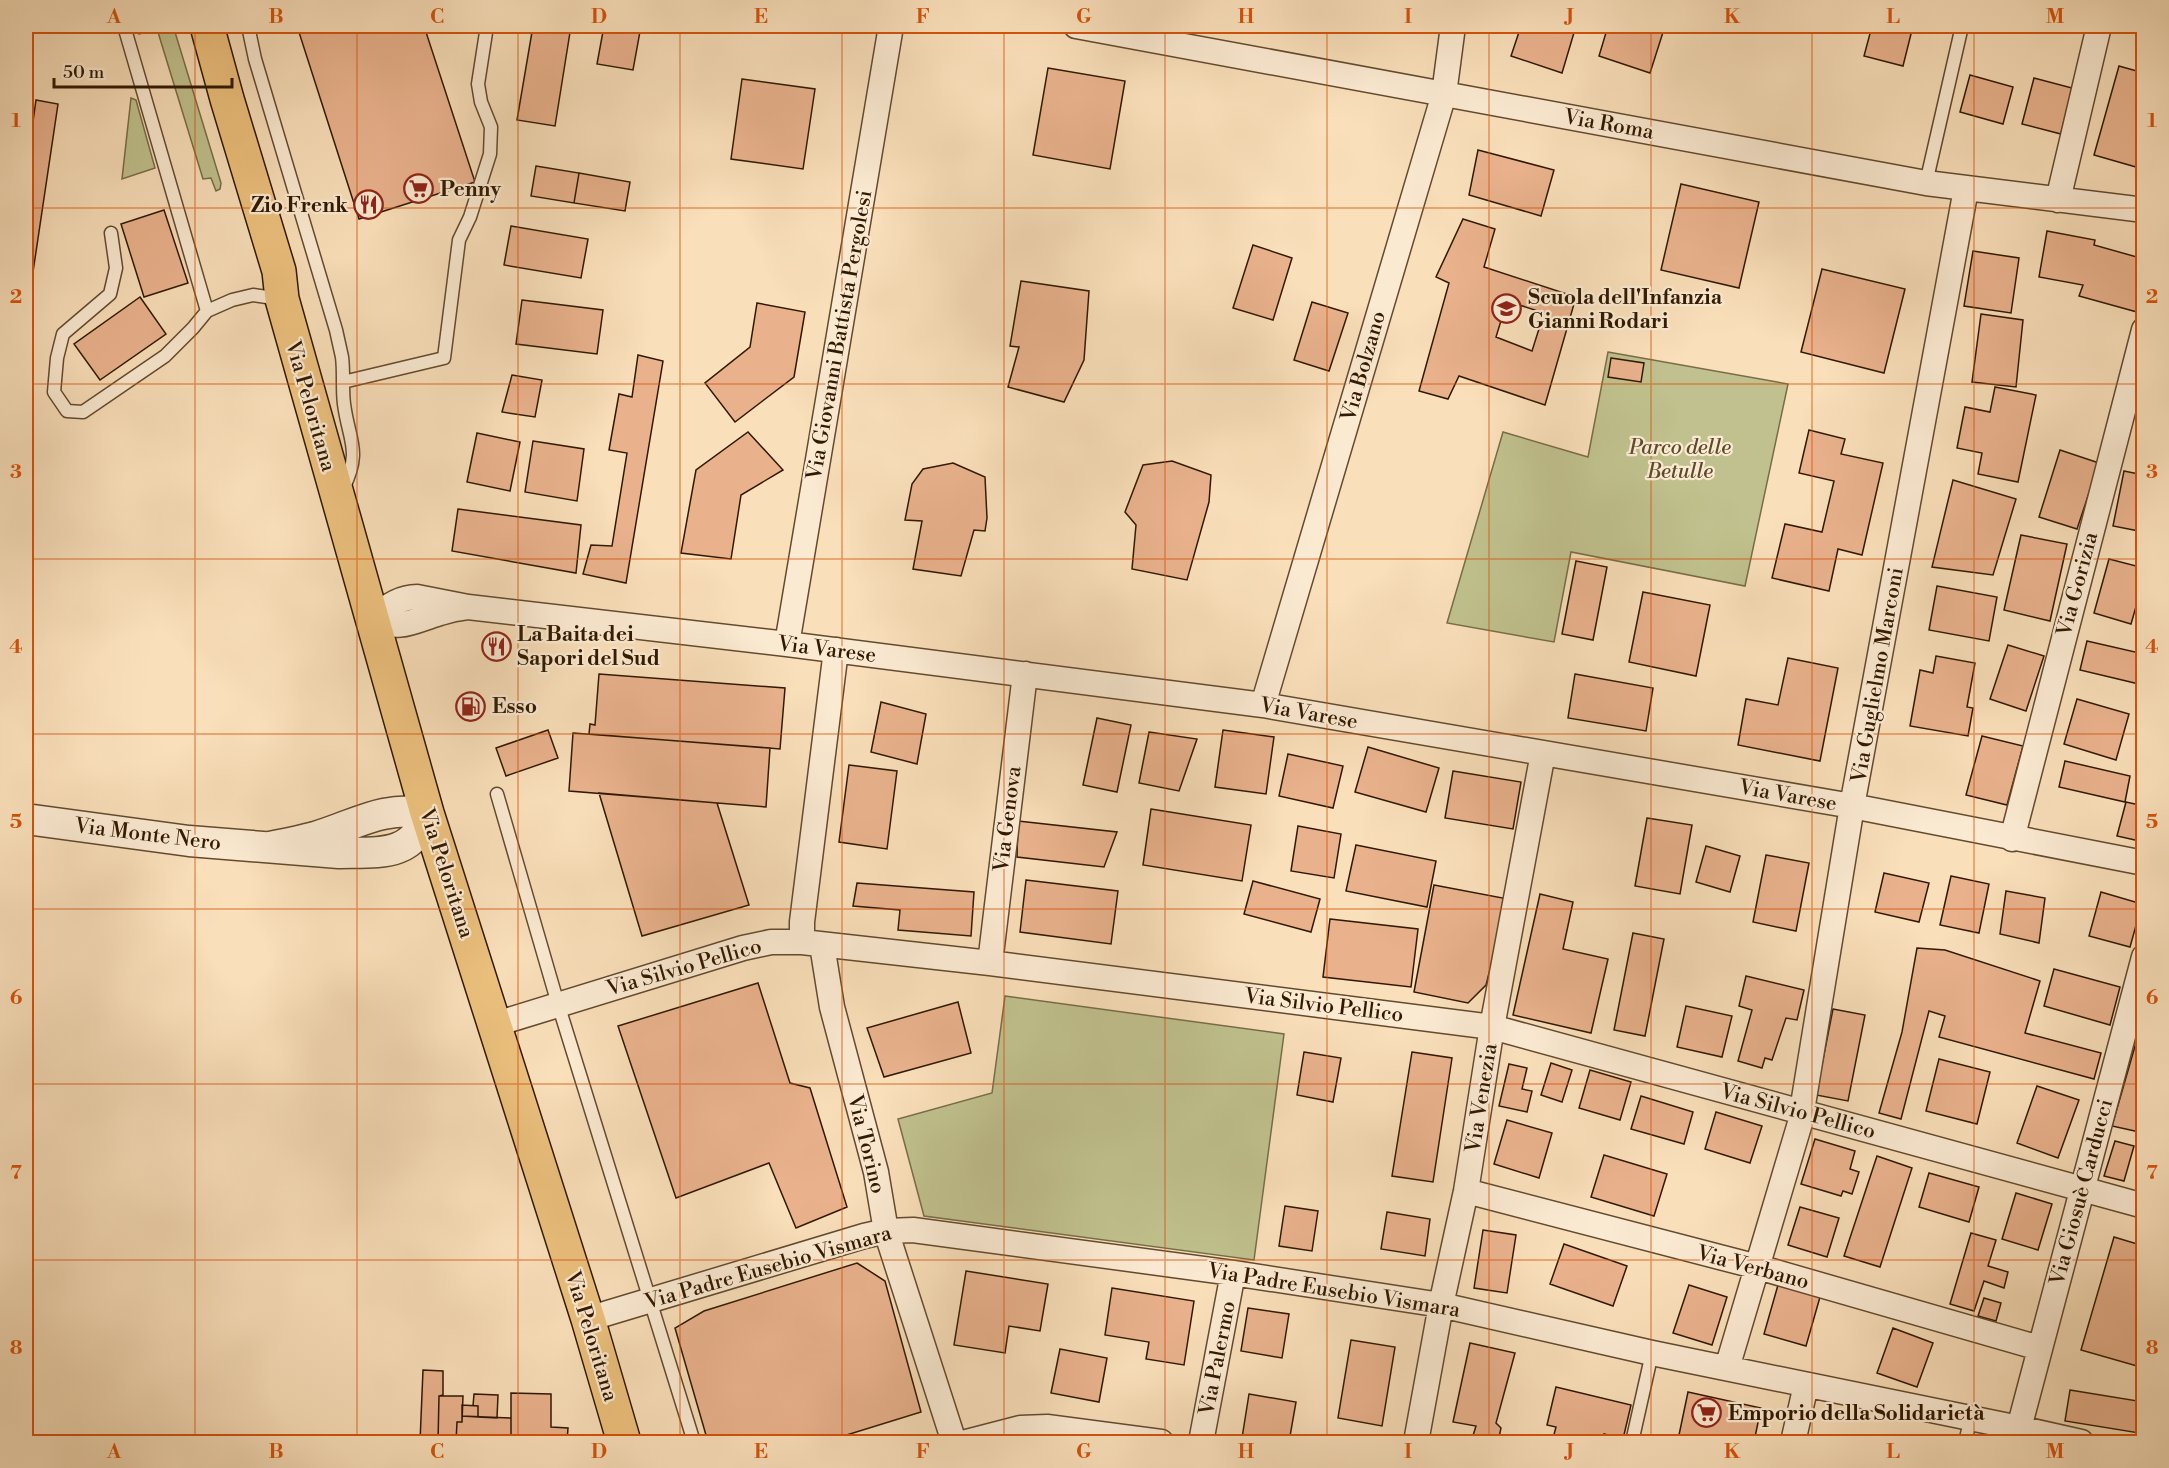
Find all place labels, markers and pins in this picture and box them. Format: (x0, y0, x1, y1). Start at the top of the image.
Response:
supermarket icon: Penny (403, 173, 435, 205)
place label: Penny (440, 177, 502, 203)
restaurant icon: Zio Frenk (353, 189, 385, 221)
place label: Zio Frenk (251, 193, 349, 219)
place label: Scuola dell'Infanzia Gianni Rodari (1528, 285, 1723, 335)
school or university icon: Scuola dell'Infanzia Gianni Rodari (1491, 293, 1523, 325)
place label: La Baita dei Sapori del Sud (517, 622, 660, 672)
restaurant icon: La Baita dei Sapori del Sud (480, 630, 512, 662)
fuel station icon: Esso (455, 690, 487, 722)
place label: Esso (492, 694, 537, 720)
supermarket icon: Emporio della Solidarietà (1691, 1397, 1723, 1429)
place label: Emporio della Solidarietà (1728, 1401, 1985, 1427)

